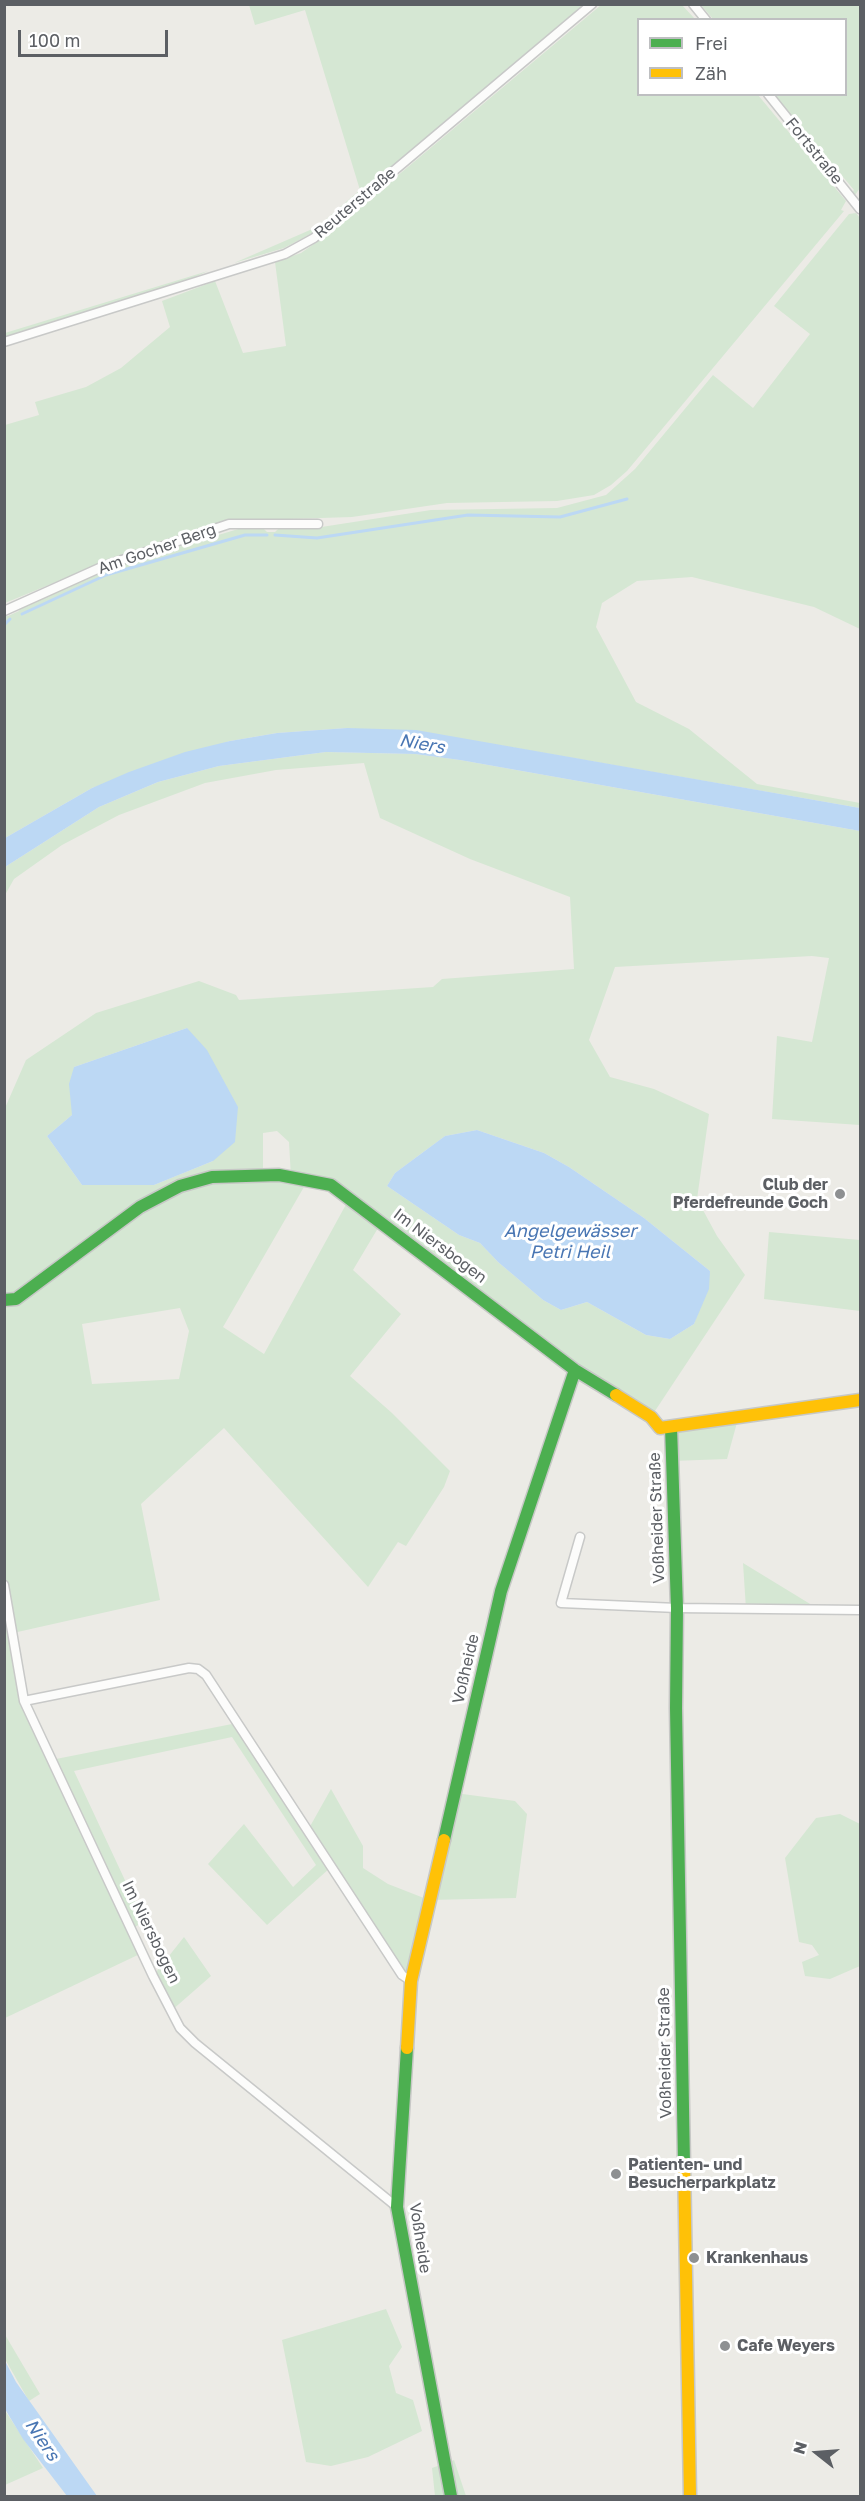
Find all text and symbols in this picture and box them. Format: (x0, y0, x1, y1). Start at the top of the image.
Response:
scale bar (21, 18, 171, 56)
legend (637, 18, 847, 96)
text: 100 m (29, 29, 80, 51)
text: Frei (695, 32, 728, 54)
text: Zäh (695, 62, 727, 84)
street label: Fortstraße (781, 114, 847, 188)
street label: Reuterstraße (310, 163, 400, 243)
street label: Am Gocher Berg (95, 520, 219, 578)
water label: Niers (398, 729, 446, 759)
place label: Club der Pferdefreunde Goch (673, 1175, 828, 1213)
marker: Club der Pferdefreunde Goch (833, 1187, 847, 1201)
street label: Im Niersbogen (389, 1205, 491, 1287)
water label: Angelgewässer Petri Heil (504, 1220, 636, 1262)
street label: Voßheider Straße (645, 1452, 669, 1584)
street label: Voßheide (449, 1632, 483, 1706)
street label: Im Niersbogen (118, 1877, 184, 1987)
street label: Voßheider Straße (654, 1987, 676, 2119)
place label: Patienten- und Besucherparkplatz (628, 2155, 776, 2193)
marker: Patienten- und Besucherparkplatz (609, 2167, 623, 2181)
street label: Voßheide (405, 2201, 435, 2275)
place label: Krankenhaus (706, 2248, 808, 2268)
marker: Krankenhaus (687, 2251, 701, 2265)
place label: Cafe Weyers (737, 2336, 835, 2356)
marker: Cafe Weyers (718, 2339, 732, 2353)
water label: Niers (20, 2415, 64, 2465)
north arrow (787, 2423, 847, 2483)
text: N (788, 2439, 811, 2456)

